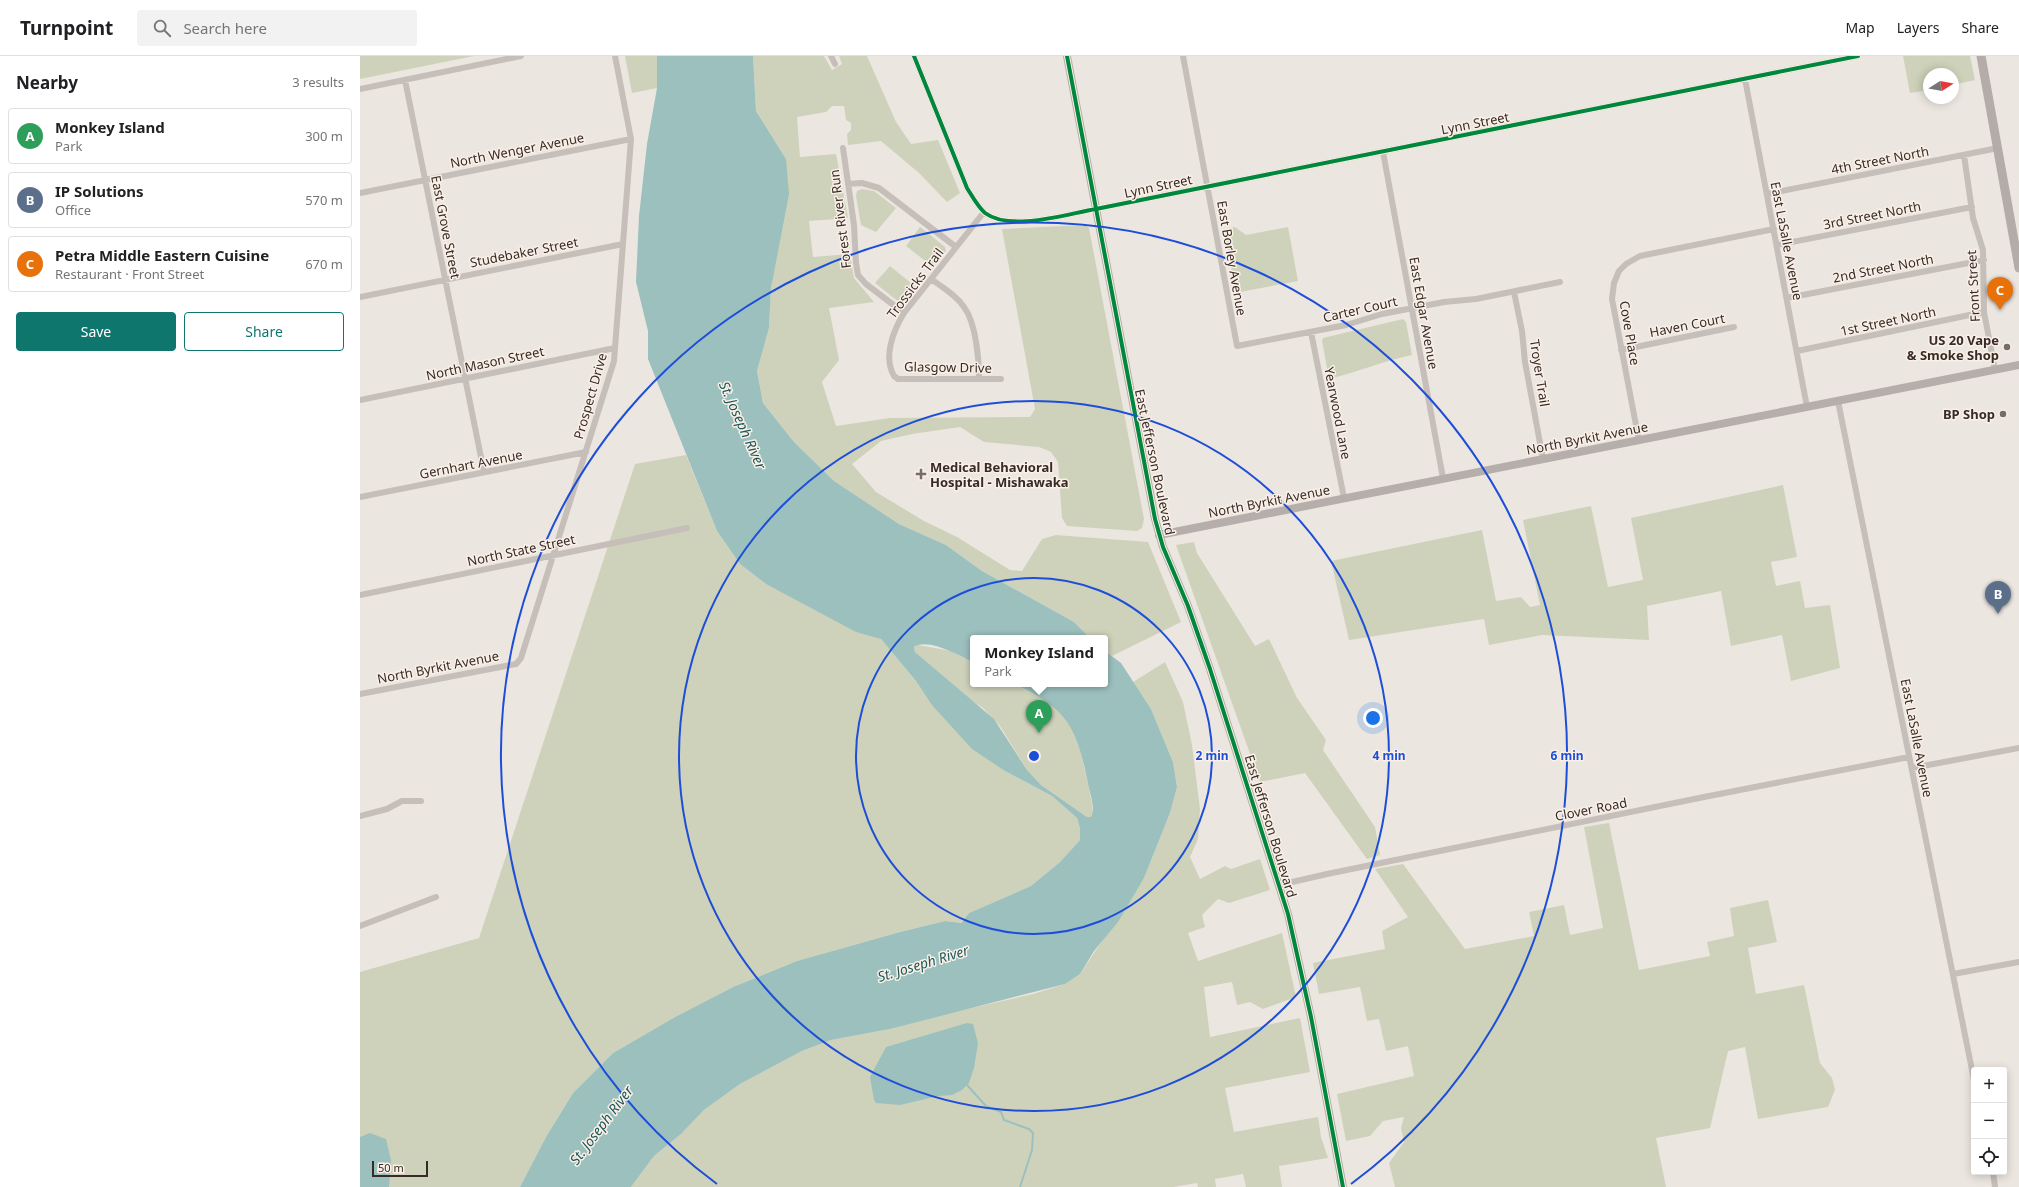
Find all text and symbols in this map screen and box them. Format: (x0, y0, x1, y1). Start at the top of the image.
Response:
search box (137, 10, 417, 46)
text: Turnpoint (20, 15, 113, 41)
icon: search (151, 17, 173, 39)
text: Search here (183, 18, 267, 38)
text: Map (1846, 18, 1875, 37)
text: Layers (1897, 18, 1939, 37)
text: Share (1961, 18, 1999, 37)
north arrow (1923, 68, 1959, 104)
text: Nearby (16, 71, 78, 94)
text: 3 results (292, 73, 344, 91)
street label: Lynn Street (1439, 108, 1511, 138)
text: Monkey Island (55, 117, 165, 137)
text: A (26, 127, 35, 145)
text: 300 m (305, 127, 343, 145)
street label: North Wenger Avenue (448, 128, 586, 172)
text: Park (55, 137, 82, 155)
street label: 4th Street North (1830, 142, 1930, 178)
street label: Forest River Run (825, 168, 855, 270)
street label: Lynn Street (1122, 170, 1194, 202)
street label: East Grove Street (427, 174, 465, 280)
street label: East LaSalle Avenue (1767, 180, 1807, 302)
text: IP Solutions (55, 181, 144, 201)
text: B (26, 191, 34, 209)
text: 570 m (305, 191, 343, 209)
street label: 3rd Street North (1821, 197, 1923, 233)
street label: East Borley Avenue (1213, 199, 1251, 317)
text: Office (55, 201, 91, 219)
street label: Studebaker Street (468, 233, 580, 271)
street label: Trossicks Trail (883, 244, 947, 322)
text: Petra Middle Eastern Cuisine (55, 245, 269, 265)
street label: 2nd Street North (1831, 249, 1935, 287)
street label: Front Street (1962, 249, 1984, 322)
text: C (26, 255, 34, 273)
text: 670 m (305, 255, 343, 273)
street label: East Edgar Avenue (1405, 255, 1443, 371)
text: Restaurant · Front Street (55, 265, 204, 283)
pin: C (1987, 277, 2013, 310)
street label: Carter Court (1321, 292, 1399, 326)
street label: Cove Place (1615, 299, 1645, 367)
street label: 1st Street North (1839, 302, 1937, 340)
street label: Haven Court (1648, 309, 1727, 341)
button: Save (16, 312, 176, 351)
button: Share (184, 312, 344, 351)
place label: US 20 Vape & Smoke Shop (1907, 331, 1999, 364)
street label: Troyer Trail (1526, 338, 1554, 408)
street label: North Mason Street (424, 342, 546, 384)
marker: US 20 Vape & Smoke Shop (2002, 342, 2012, 352)
street label: Prospect Drive (569, 351, 611, 441)
street label: Glasgow Drive (904, 357, 992, 377)
street label: Yearwood Lane (1320, 365, 1356, 461)
water label: St. Joseph River (715, 378, 771, 472)
street label: East Jefferson Boulevard (1131, 387, 1179, 537)
place label: BP Shop (1943, 405, 1995, 423)
marker: BP Shop (1998, 409, 2008, 419)
street label: North Byrkit Avenue (1525, 417, 1649, 459)
street label: Gernhart Avenue (418, 445, 524, 483)
place label: Medical Behavioral Hospital - Mishawaka (930, 458, 1069, 491)
marker: Medical Behavioral Hospital - Mishawaka (915, 468, 927, 480)
street label: North Byrkit Avenue (1207, 480, 1331, 522)
street label: North State Street (465, 530, 577, 570)
pin: B (1985, 581, 2011, 614)
popup (970, 635, 1108, 687)
text: Monkey Island (984, 642, 1094, 662)
street label: North Byrkit Avenue (376, 646, 500, 688)
text: Park (984, 662, 1012, 680)
street label: East LaSalle Avenue (1897, 677, 1937, 799)
pin: A (1026, 700, 1052, 733)
your location (1363, 708, 1383, 728)
text: 2 min (1195, 747, 1229, 764)
text: 4 min (1372, 747, 1406, 764)
text: 6 min (1550, 747, 1584, 764)
centre of rings (1027, 749, 1041, 763)
street label: East Jefferson Boulevard (1241, 752, 1301, 900)
street label: Clover Road (1553, 793, 1629, 825)
water label: St. Joseph River (875, 940, 971, 986)
map controls (1971, 1067, 2007, 1175)
button: + (1971, 1067, 2007, 1103)
water label: St. Joseph River (565, 1081, 637, 1168)
button: − (1971, 1103, 2007, 1139)
button: locate (1971, 1139, 2007, 1175)
scale bar (372, 1159, 428, 1178)
text: 50 m (378, 1160, 404, 1175)

